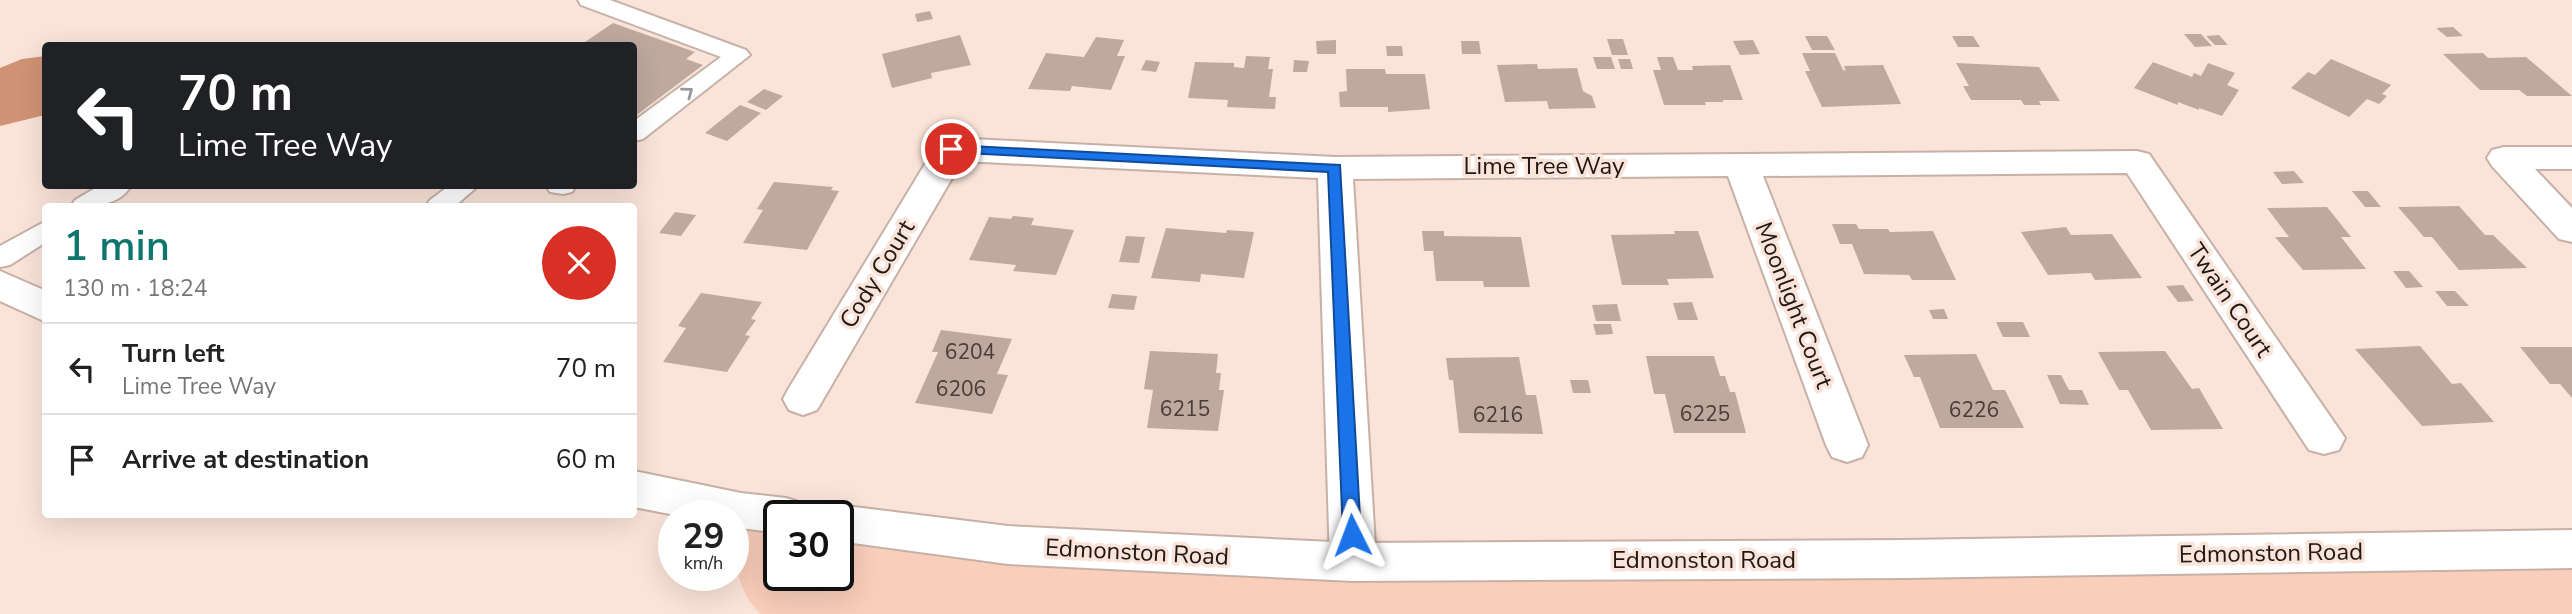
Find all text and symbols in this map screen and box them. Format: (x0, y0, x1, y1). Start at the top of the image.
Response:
text: 70 m (178, 60, 293, 127)
icon: left (63, 70, 154, 161)
one-way arrow (680, 88, 693, 100)
pin (921, 119, 981, 179)
text: Lime Tree Way (178, 124, 392, 167)
icon: arrive (932, 130, 970, 168)
street label: Lime Tree Way (1464, 150, 1625, 182)
street label: Cody Court (832, 213, 922, 334)
street label: Moonlight Court (1748, 217, 1841, 393)
text: 1 min (63, 218, 170, 275)
button: close (542, 226, 616, 300)
street label: Twain Court (2180, 237, 2280, 364)
text: 130 m · 18:24 (63, 273, 208, 304)
text: Turn left (122, 336, 225, 371)
house number: 6204 (945, 338, 995, 366)
icon: left (63, 350, 101, 388)
text: 70 m (556, 351, 616, 386)
text: Lime Tree Way (122, 371, 276, 402)
house number: 6206 (936, 375, 986, 403)
house number: 6215 (1160, 395, 1210, 423)
house number: 6226 (1949, 396, 1999, 424)
house number: 6225 (1680, 400, 1730, 428)
house number: 6216 (1473, 401, 1523, 429)
icon: arrive (63, 441, 101, 479)
text: Arrive at destination (122, 442, 369, 477)
text: 60 m (556, 442, 616, 477)
position arrow (1315, 498, 1389, 572)
speed limit sign: 30 (763, 500, 854, 591)
text: 29 (682, 513, 725, 560)
street label: Edmonston Road (1044, 531, 1230, 573)
street label: Edmonston Road (2179, 535, 2363, 571)
street label: Edmonston Road (1612, 544, 1796, 576)
text: km/h (684, 551, 723, 575)

